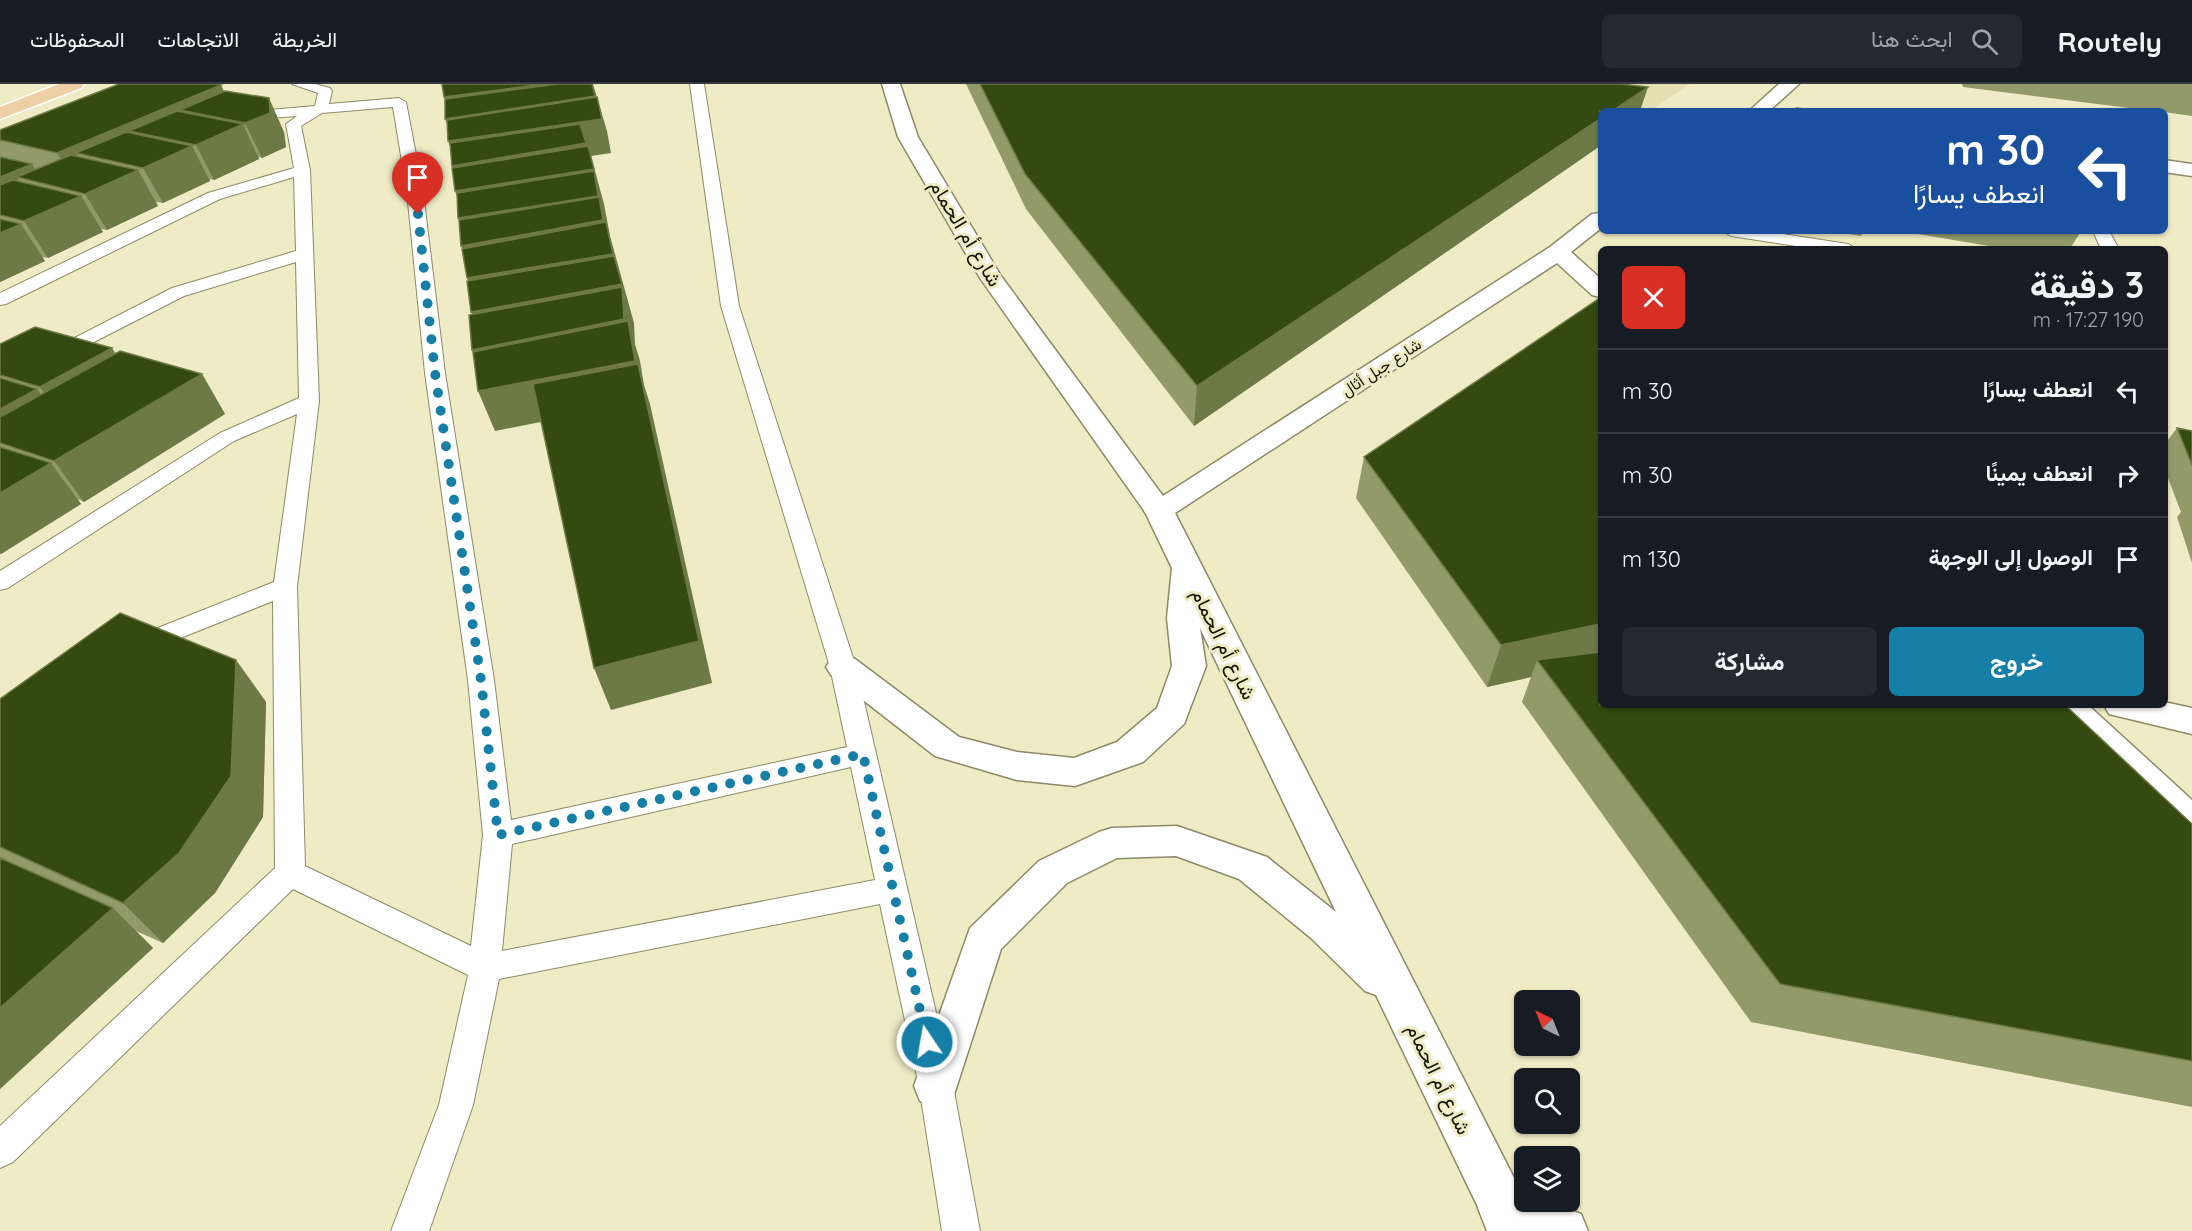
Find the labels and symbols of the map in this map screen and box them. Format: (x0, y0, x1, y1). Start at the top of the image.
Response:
pin (392, 152, 443, 214)
street label: شارع أم الحمام (923, 175, 1008, 292)
street label: شارع جبل أثال (1337, 334, 1426, 402)
street label: شارع أم الحمام (1185, 584, 1262, 704)
north arrow (1514, 990, 1580, 1056)
position arrow (895, 1010, 959, 1074)
street label: شارع أم الحمام (1400, 1019, 1477, 1139)

